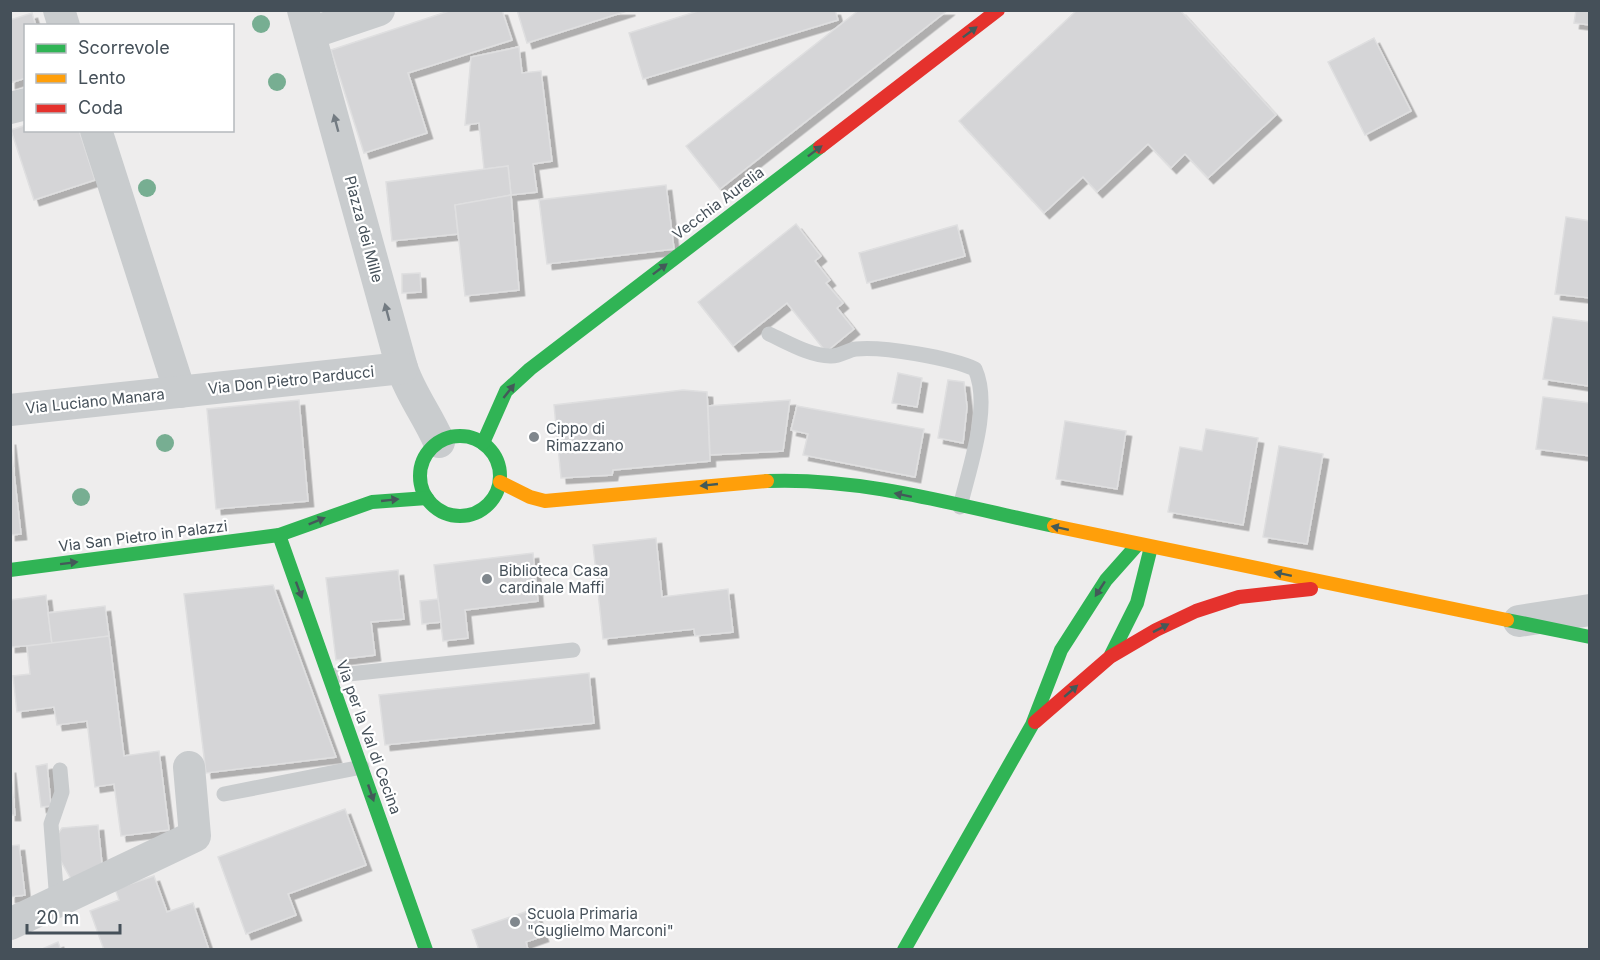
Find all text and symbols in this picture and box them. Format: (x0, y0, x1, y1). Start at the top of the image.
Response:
legend (24, 24, 234, 132)
one-way arrow (962, 27, 977, 39)
text: Scorrevole (78, 37, 170, 58)
text: Lento (78, 67, 126, 88)
text: Coda (78, 97, 123, 118)
one-way arrow (331, 114, 340, 132)
one-way arrow (807, 145, 822, 157)
street label: Vecchia Aurelia (668, 162, 768, 244)
street label: Piazza dei Mille (341, 173, 387, 285)
one-way arrow (652, 263, 667, 275)
one-way arrow (381, 303, 391, 321)
street label: Via Don Pietro Parducci (207, 362, 375, 398)
one-way arrow (502, 383, 515, 399)
street label: Via Luciano Manara (24, 384, 166, 418)
place label: Cippo di Rimazzano (546, 419, 624, 455)
marker: Cippo di Rimazzano (527, 430, 541, 444)
one-way arrow (699, 480, 718, 490)
one-way arrow (893, 489, 912, 499)
one-way arrow (381, 495, 400, 504)
street label: Via San Pietro in Palazzi (57, 516, 229, 556)
one-way arrow (308, 516, 326, 525)
one-way arrow (1051, 523, 1070, 532)
one-way arrow (59, 558, 78, 567)
place label: Biblioteca Casa cardinale Maffi (499, 561, 608, 597)
one-way arrow (1274, 569, 1293, 579)
marker: Biblioteca Casa cardinale Maffi (480, 572, 494, 586)
one-way arrow (295, 581, 305, 599)
one-way arrow (1095, 581, 1106, 597)
one-way arrow (1153, 623, 1170, 632)
street label: Via per la Val di Cecina (332, 657, 406, 817)
one-way arrow (1063, 685, 1078, 698)
one-way arrow (367, 785, 377, 803)
scale bar (27, 897, 120, 935)
place label: Scuola Primaria "Guglielmo Marconi" (527, 904, 674, 940)
text: 20 m (36, 907, 79, 928)
marker: Scuola Primaria "Guglielmo Marconi" (508, 915, 522, 929)

